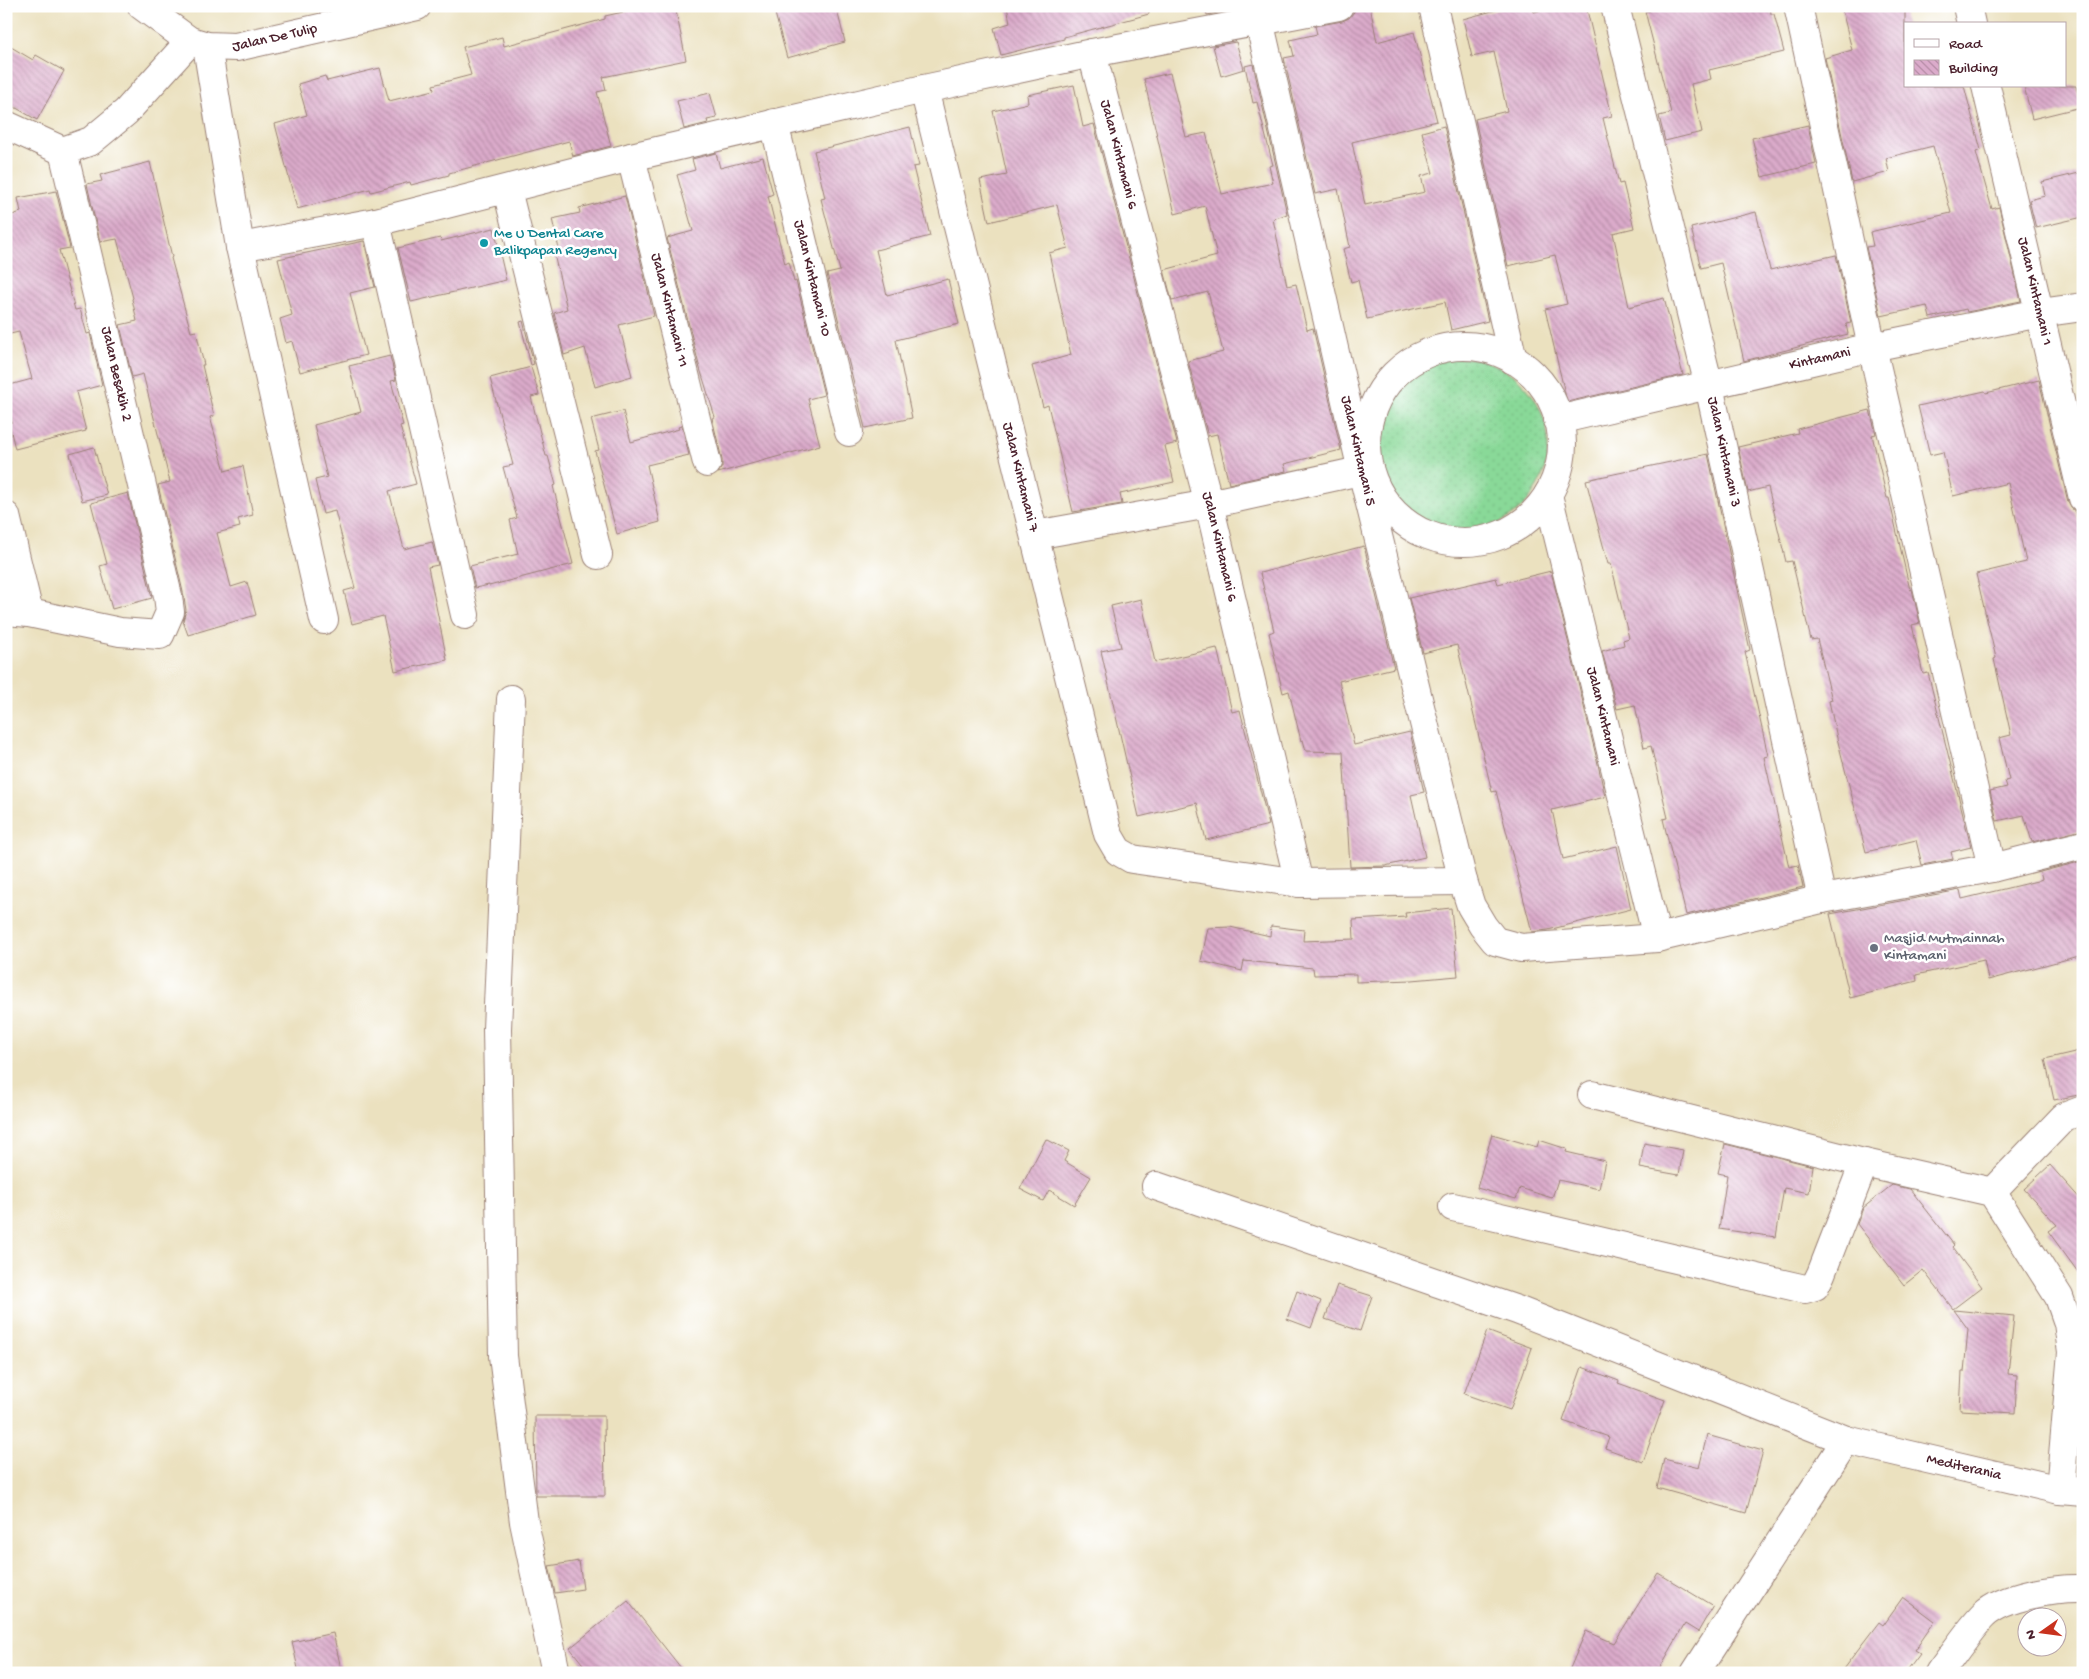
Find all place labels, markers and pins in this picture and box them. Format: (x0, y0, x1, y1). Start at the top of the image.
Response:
place label: Me U Dental Care Balikpapan Regency (493, 225, 617, 260)
marker: Me U Dental Care Balikpapan Regency (478, 237, 490, 249)
place label: Masjid Mutmainnah Kintamani (1884, 930, 2005, 965)
marker: Masjid Mutmainnah Kintamani (1868, 942, 1880, 954)

